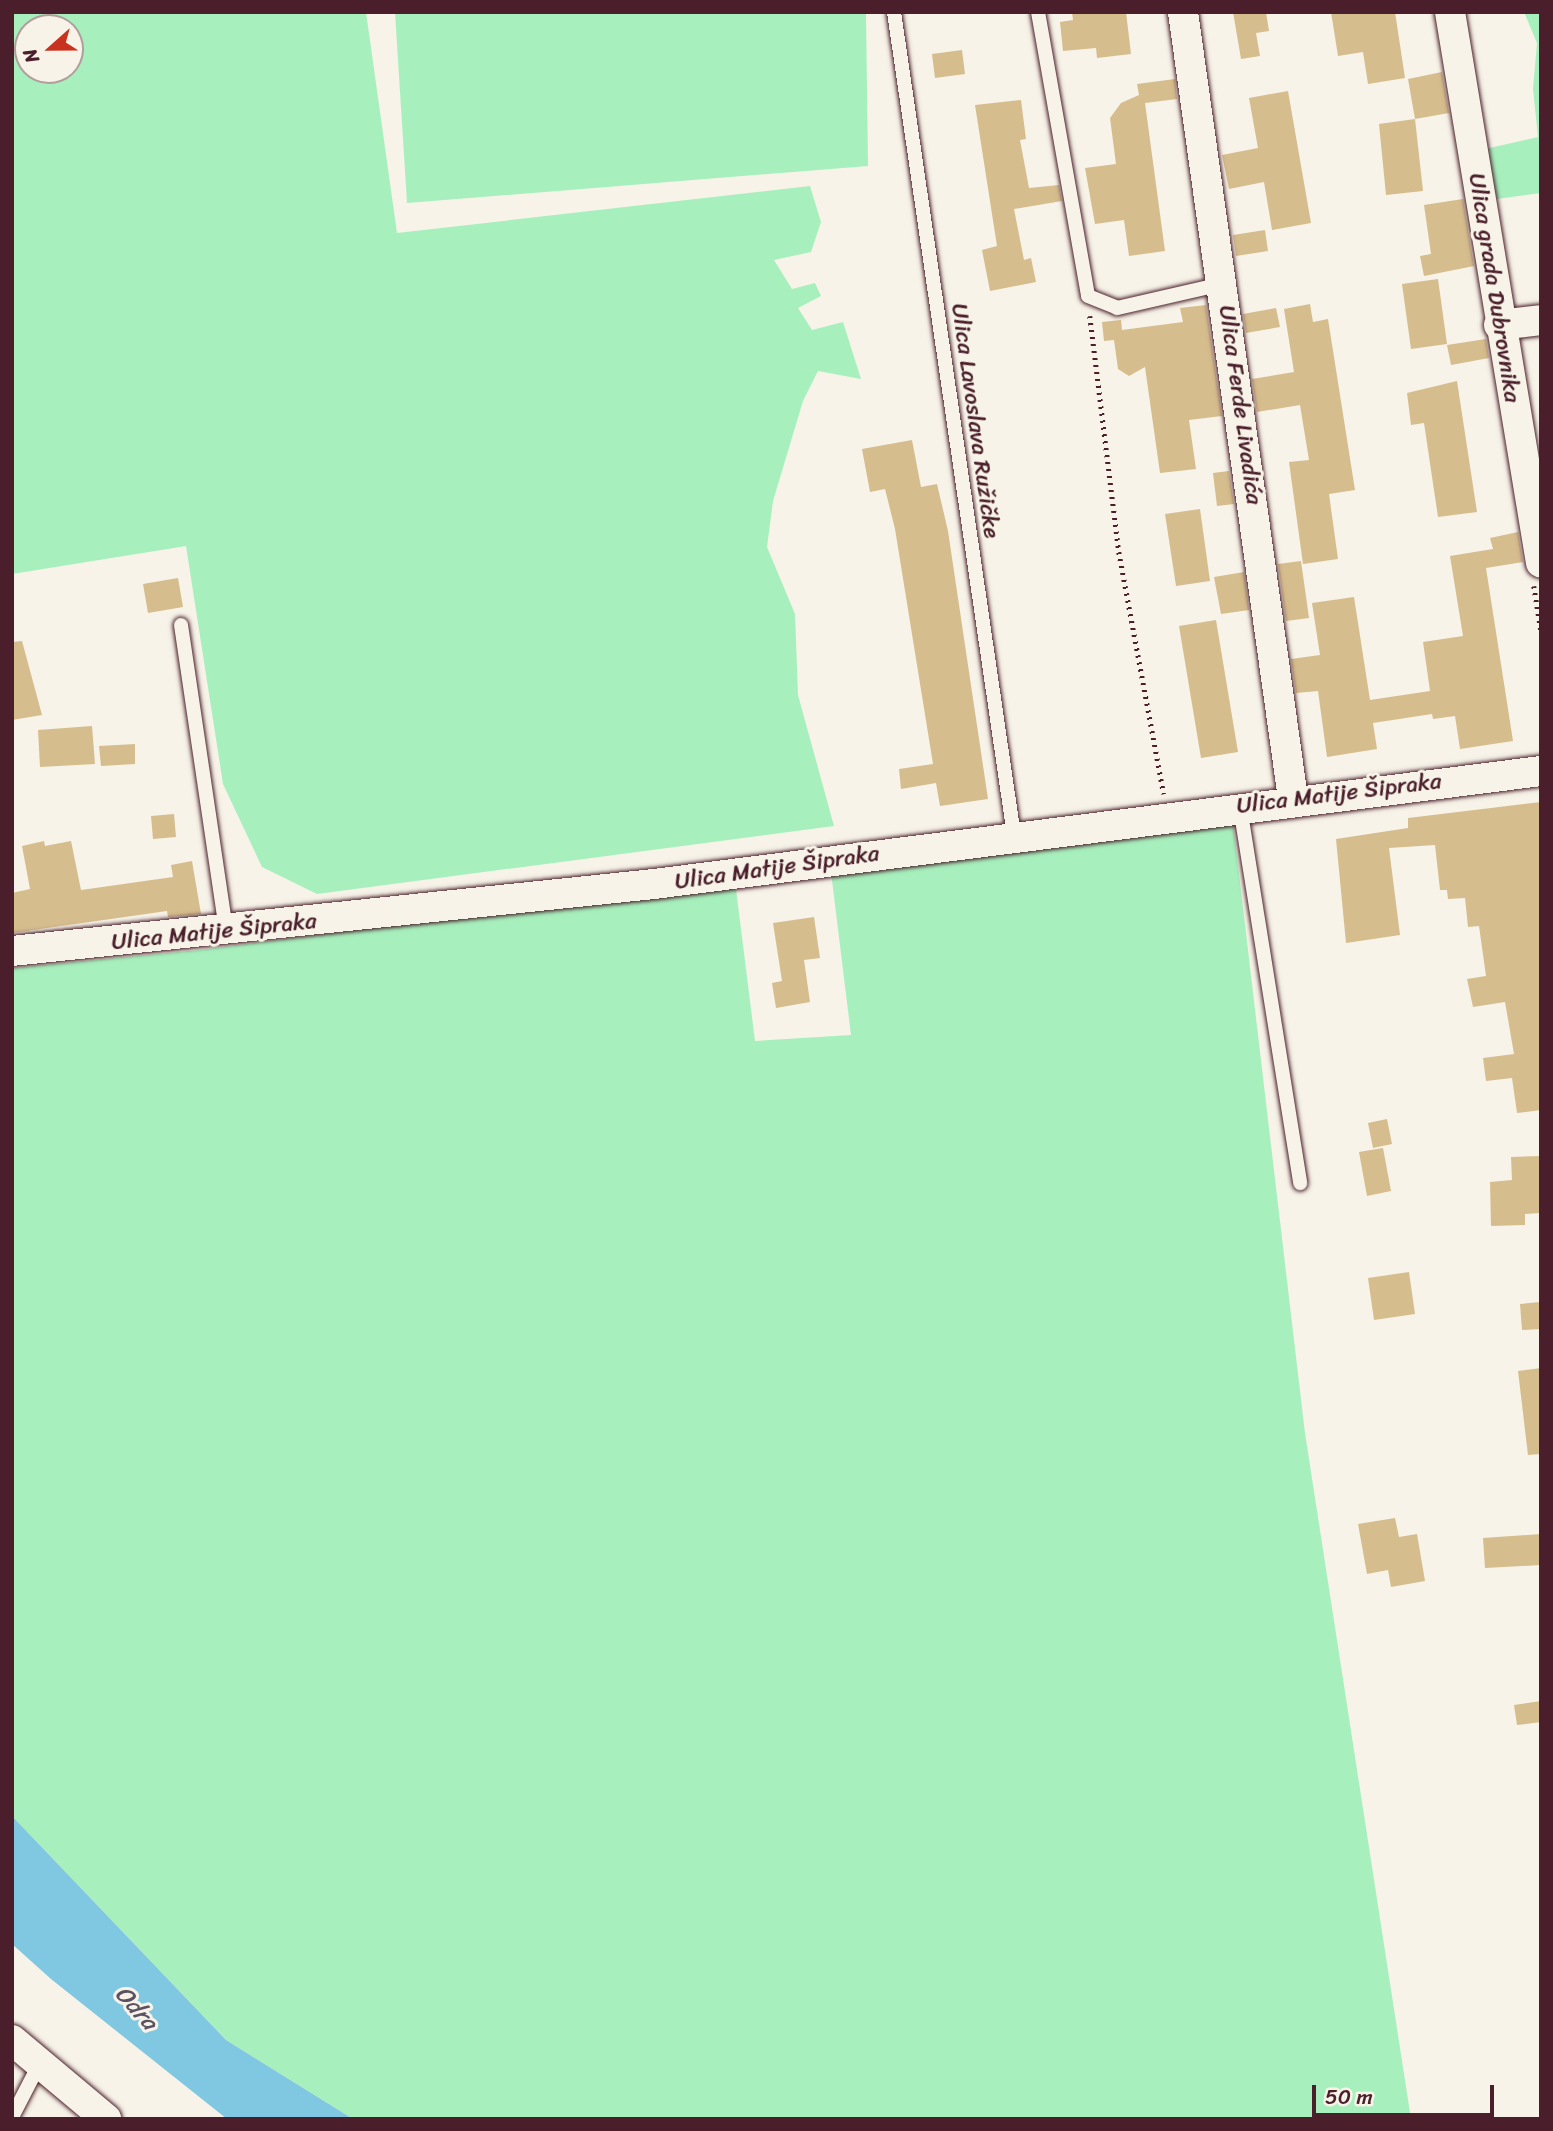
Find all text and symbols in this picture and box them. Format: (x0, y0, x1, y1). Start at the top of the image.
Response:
north arrow (14, 14, 84, 84)
text: N (13, 44, 49, 68)
street label: Ulica grada Dubrovnika (1462, 171, 1526, 405)
street label: Ulica Lavoslava Ružičke (945, 302, 1005, 540)
street label: Ulica Ferde Livadića (1212, 303, 1268, 507)
street label: Ulica Matije Šipraka (1235, 768, 1443, 820)
street label: Ulica Matije Šipraka (673, 840, 881, 896)
street label: Ulica Matije Šipraka (110, 908, 318, 956)
water label: Odra (109, 1980, 163, 2036)
scale bar (1315, 2072, 1497, 2116)
text: 50 m (1325, 2078, 1373, 2116)

